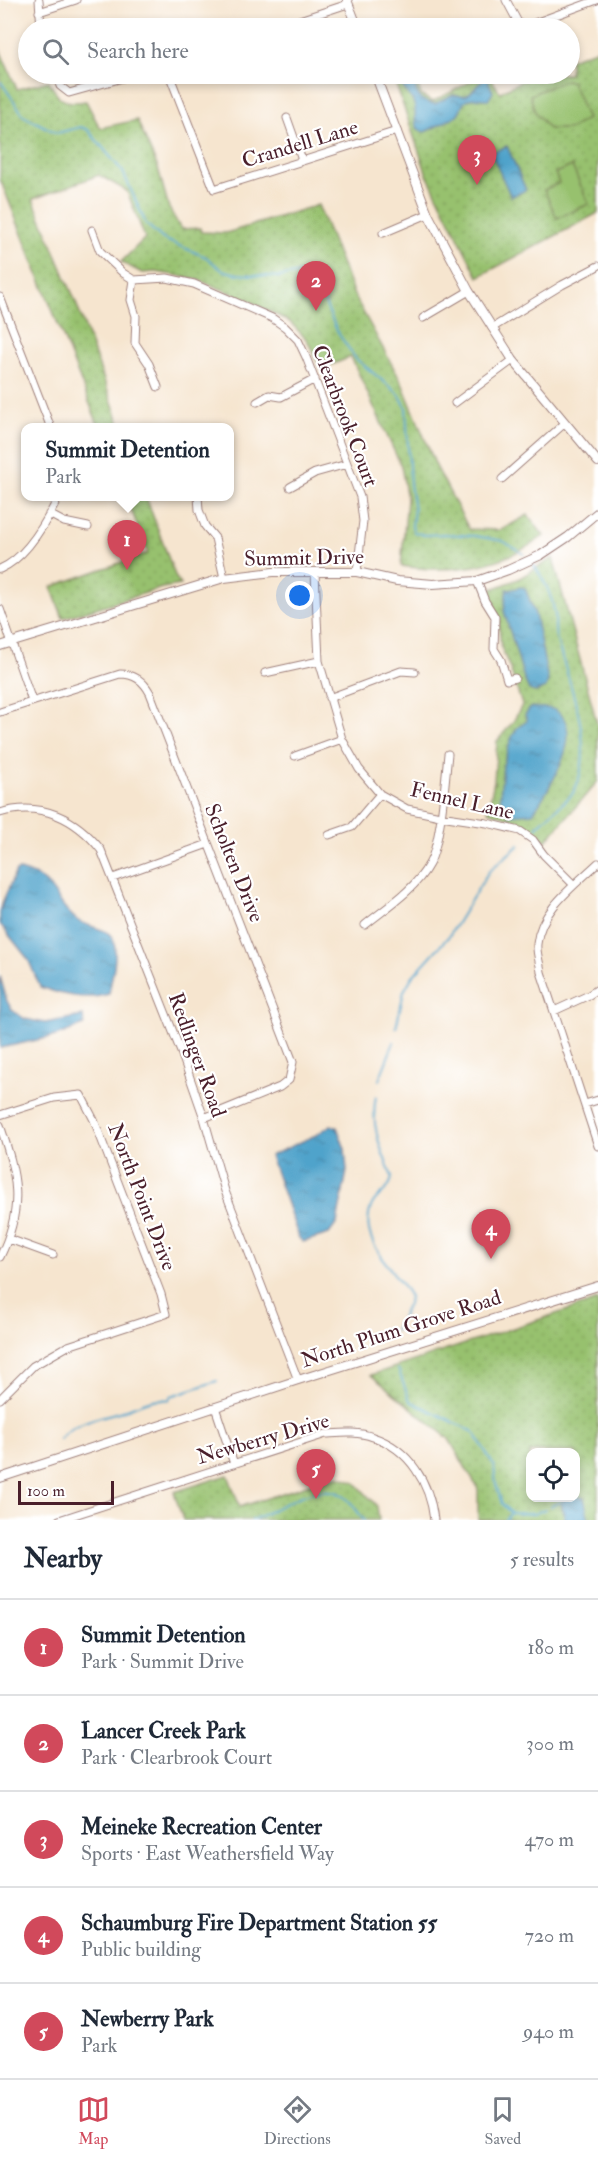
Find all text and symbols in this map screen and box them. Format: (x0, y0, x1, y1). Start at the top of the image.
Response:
search box (18, 18, 580, 84)
icon: search (39, 35, 72, 68)
text: Search here (87, 37, 189, 65)
street label: Crandell Lane (239, 113, 362, 174)
pin: 3 (458, 136, 496, 185)
pin: 2 (296, 262, 336, 311)
street label: Clearbrook Court (306, 341, 384, 491)
popup (21, 423, 234, 501)
text: Summit Detention (45, 436, 210, 464)
text: Park (45, 464, 82, 489)
pin: 1 (108, 520, 146, 570)
street label: Summit Drive (244, 543, 364, 573)
your location (285, 581, 314, 610)
street label: Fennel Lane (408, 776, 516, 826)
street label: Scholten Drive (198, 800, 270, 926)
street label: Redlinger Road (162, 989, 232, 1122)
street label: North Point Drive (101, 1119, 183, 1275)
pin: 4 (472, 1210, 510, 1259)
street label: North Plum Grove Road (297, 1284, 505, 1374)
street label: Newberry Drive (194, 1407, 333, 1471)
map controls (526, 1448, 580, 1502)
button: locate (526, 1448, 580, 1502)
pin: 5 (296, 1450, 336, 1499)
scale bar (18, 1478, 114, 1506)
text: 100 m (27, 1481, 65, 1501)
text: Nearby (24, 1543, 102, 1575)
text: 5 results (510, 1547, 574, 1572)
text: Summit Detention (81, 1621, 246, 1649)
text: 1 (40, 1635, 47, 1660)
text: 180 m (527, 1635, 574, 1660)
text: Park · Summit Drive (81, 1649, 244, 1674)
text: Lancer Creek Park (81, 1717, 246, 1745)
text: 2 (38, 1731, 49, 1756)
text: 300 m (526, 1731, 574, 1756)
text: Park · Clearbrook Court (81, 1745, 272, 1770)
text: Meineke Recreation Center (81, 1813, 322, 1841)
text: 3 (40, 1827, 47, 1852)
text: 470 m (525, 1827, 574, 1852)
text: Sports · East Weathersfield Way (81, 1841, 334, 1866)
text: Schaumburg Fire Department Station 55 (81, 1909, 437, 1937)
text: 4 (38, 1923, 49, 1948)
text: 720 m (525, 1923, 574, 1948)
text: Public building (81, 1937, 201, 1962)
text: Newberry Park (81, 2005, 214, 2033)
text: 5 (39, 2019, 48, 2044)
text: 940 m (523, 2019, 574, 2044)
text: Park (81, 2033, 117, 2058)
tab: Map (77, 2093, 110, 2149)
tab: Directions (264, 2093, 331, 2149)
tab: Saved (485, 2093, 521, 2149)

